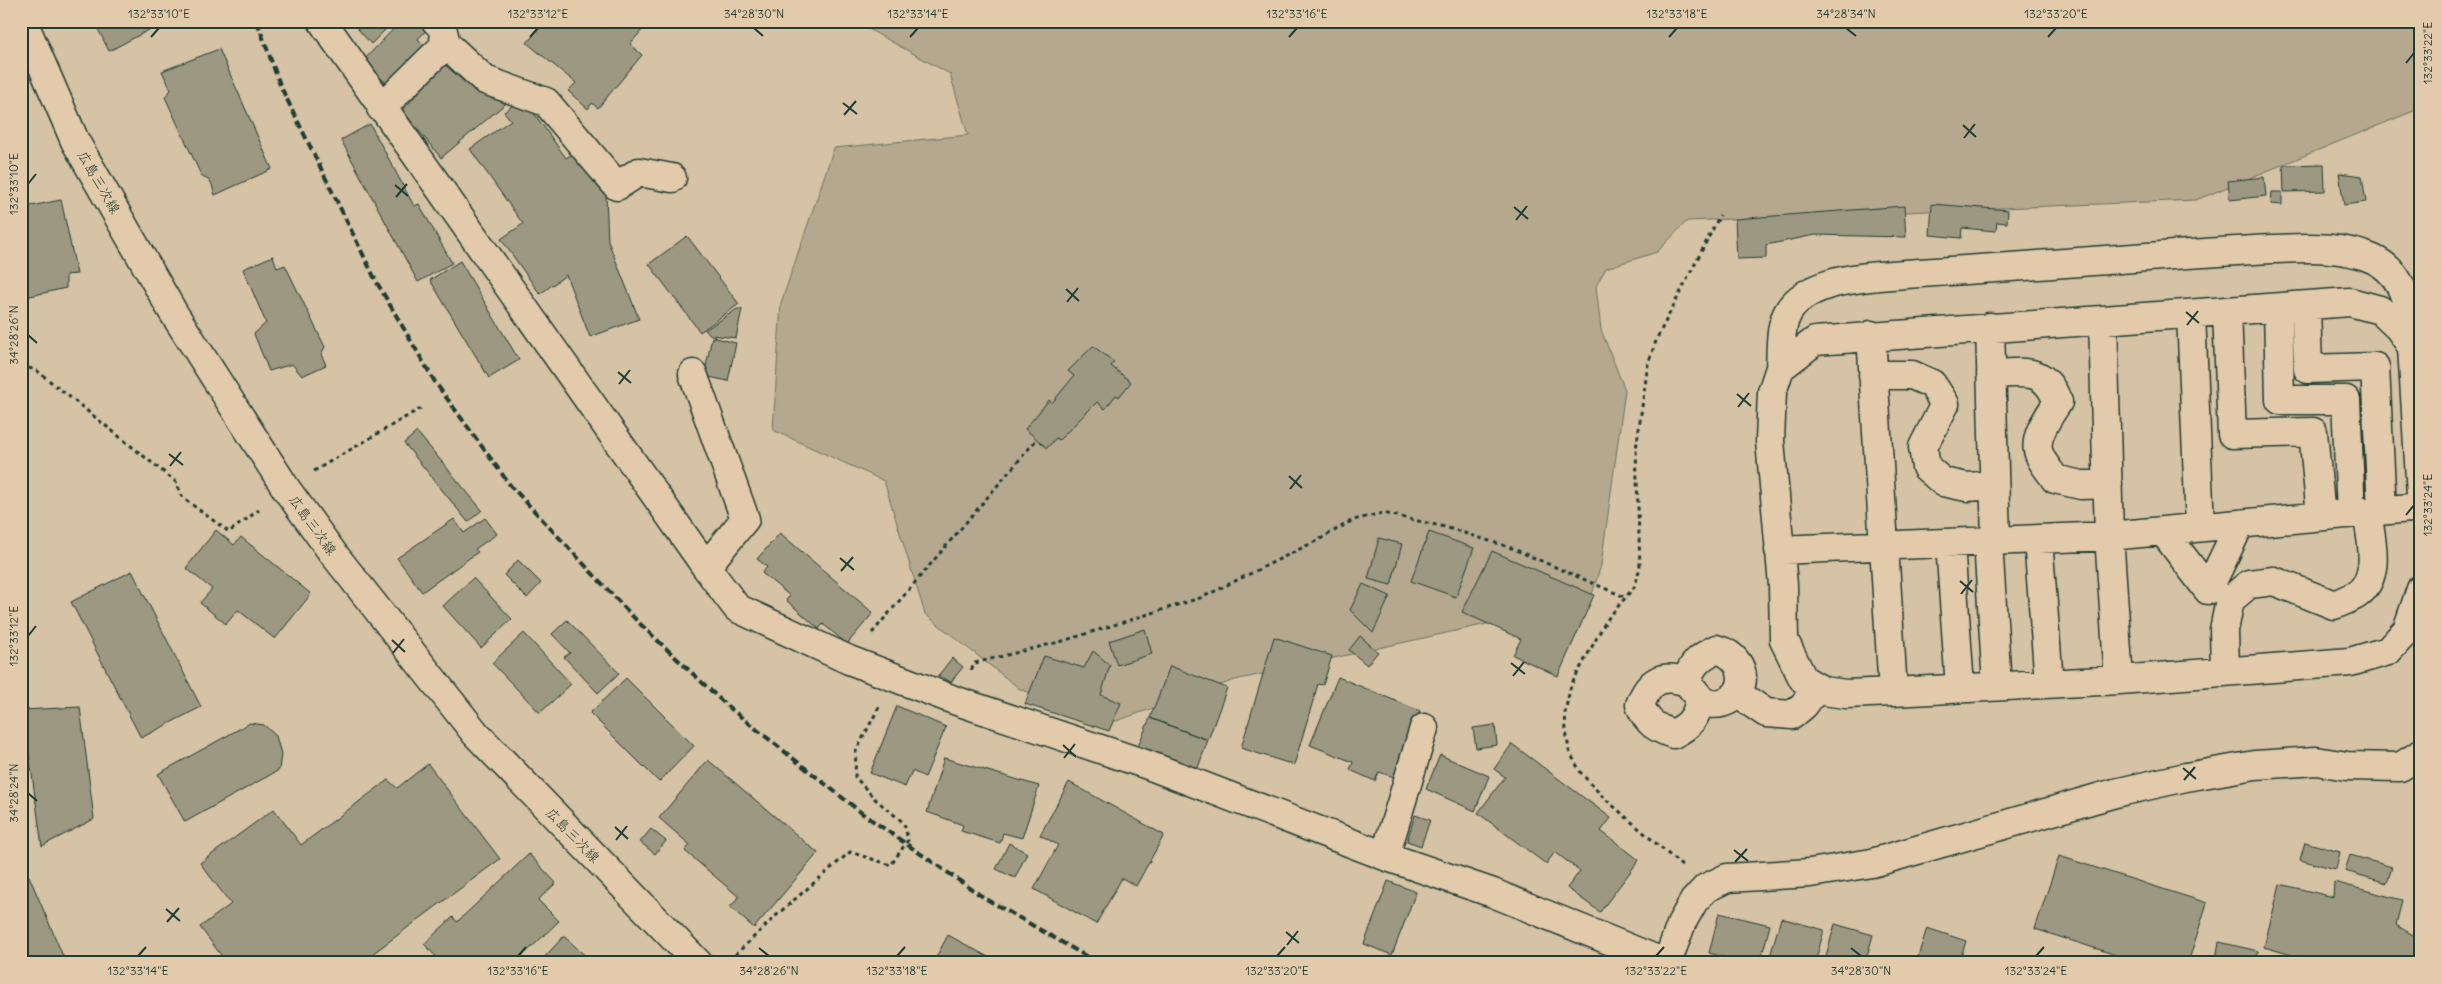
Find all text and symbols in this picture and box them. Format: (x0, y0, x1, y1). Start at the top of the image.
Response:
text: 132°33'10"E (128, 6, 190, 21)
text: 132°33'12"E (508, 6, 568, 21)
text: 34°28'30"N (724, 6, 784, 21)
text: 132°33'14"E (888, 6, 948, 21)
text: 132°33'16"E (1267, 6, 1327, 21)
text: 132°33'18"E (1647, 6, 1707, 21)
text: 34°28'34"N (1816, 6, 1876, 21)
text: 132°33'20"E (2024, 6, 2088, 21)
text: 132°33'22"E (2420, 22, 2435, 84)
street label: 広島三次線 (74, 147, 124, 217)
text: 132°33'10"E (6, 153, 21, 215)
text: 34°28'26"N (6, 305, 21, 365)
text: 132°33'24"E (2420, 474, 2435, 536)
street label: 広島三次線 (285, 491, 341, 559)
text: 132°33'12"E (6, 606, 21, 666)
text: 34°28'24"N (6, 763, 21, 823)
street label: 広島三次線 (542, 804, 604, 866)
text: 132°33'14"E (108, 963, 168, 978)
text: 132°33'16"E (488, 963, 548, 978)
text: 34°28'26"N (739, 963, 799, 978)
text: 132°33'18"E (867, 963, 927, 978)
text: 132°33'20"E (1245, 963, 1309, 978)
text: 132°33'22"E (1625, 963, 1687, 978)
text: 34°28'30"N (1831, 963, 1891, 978)
text: 132°33'24"E (2005, 963, 2067, 978)

